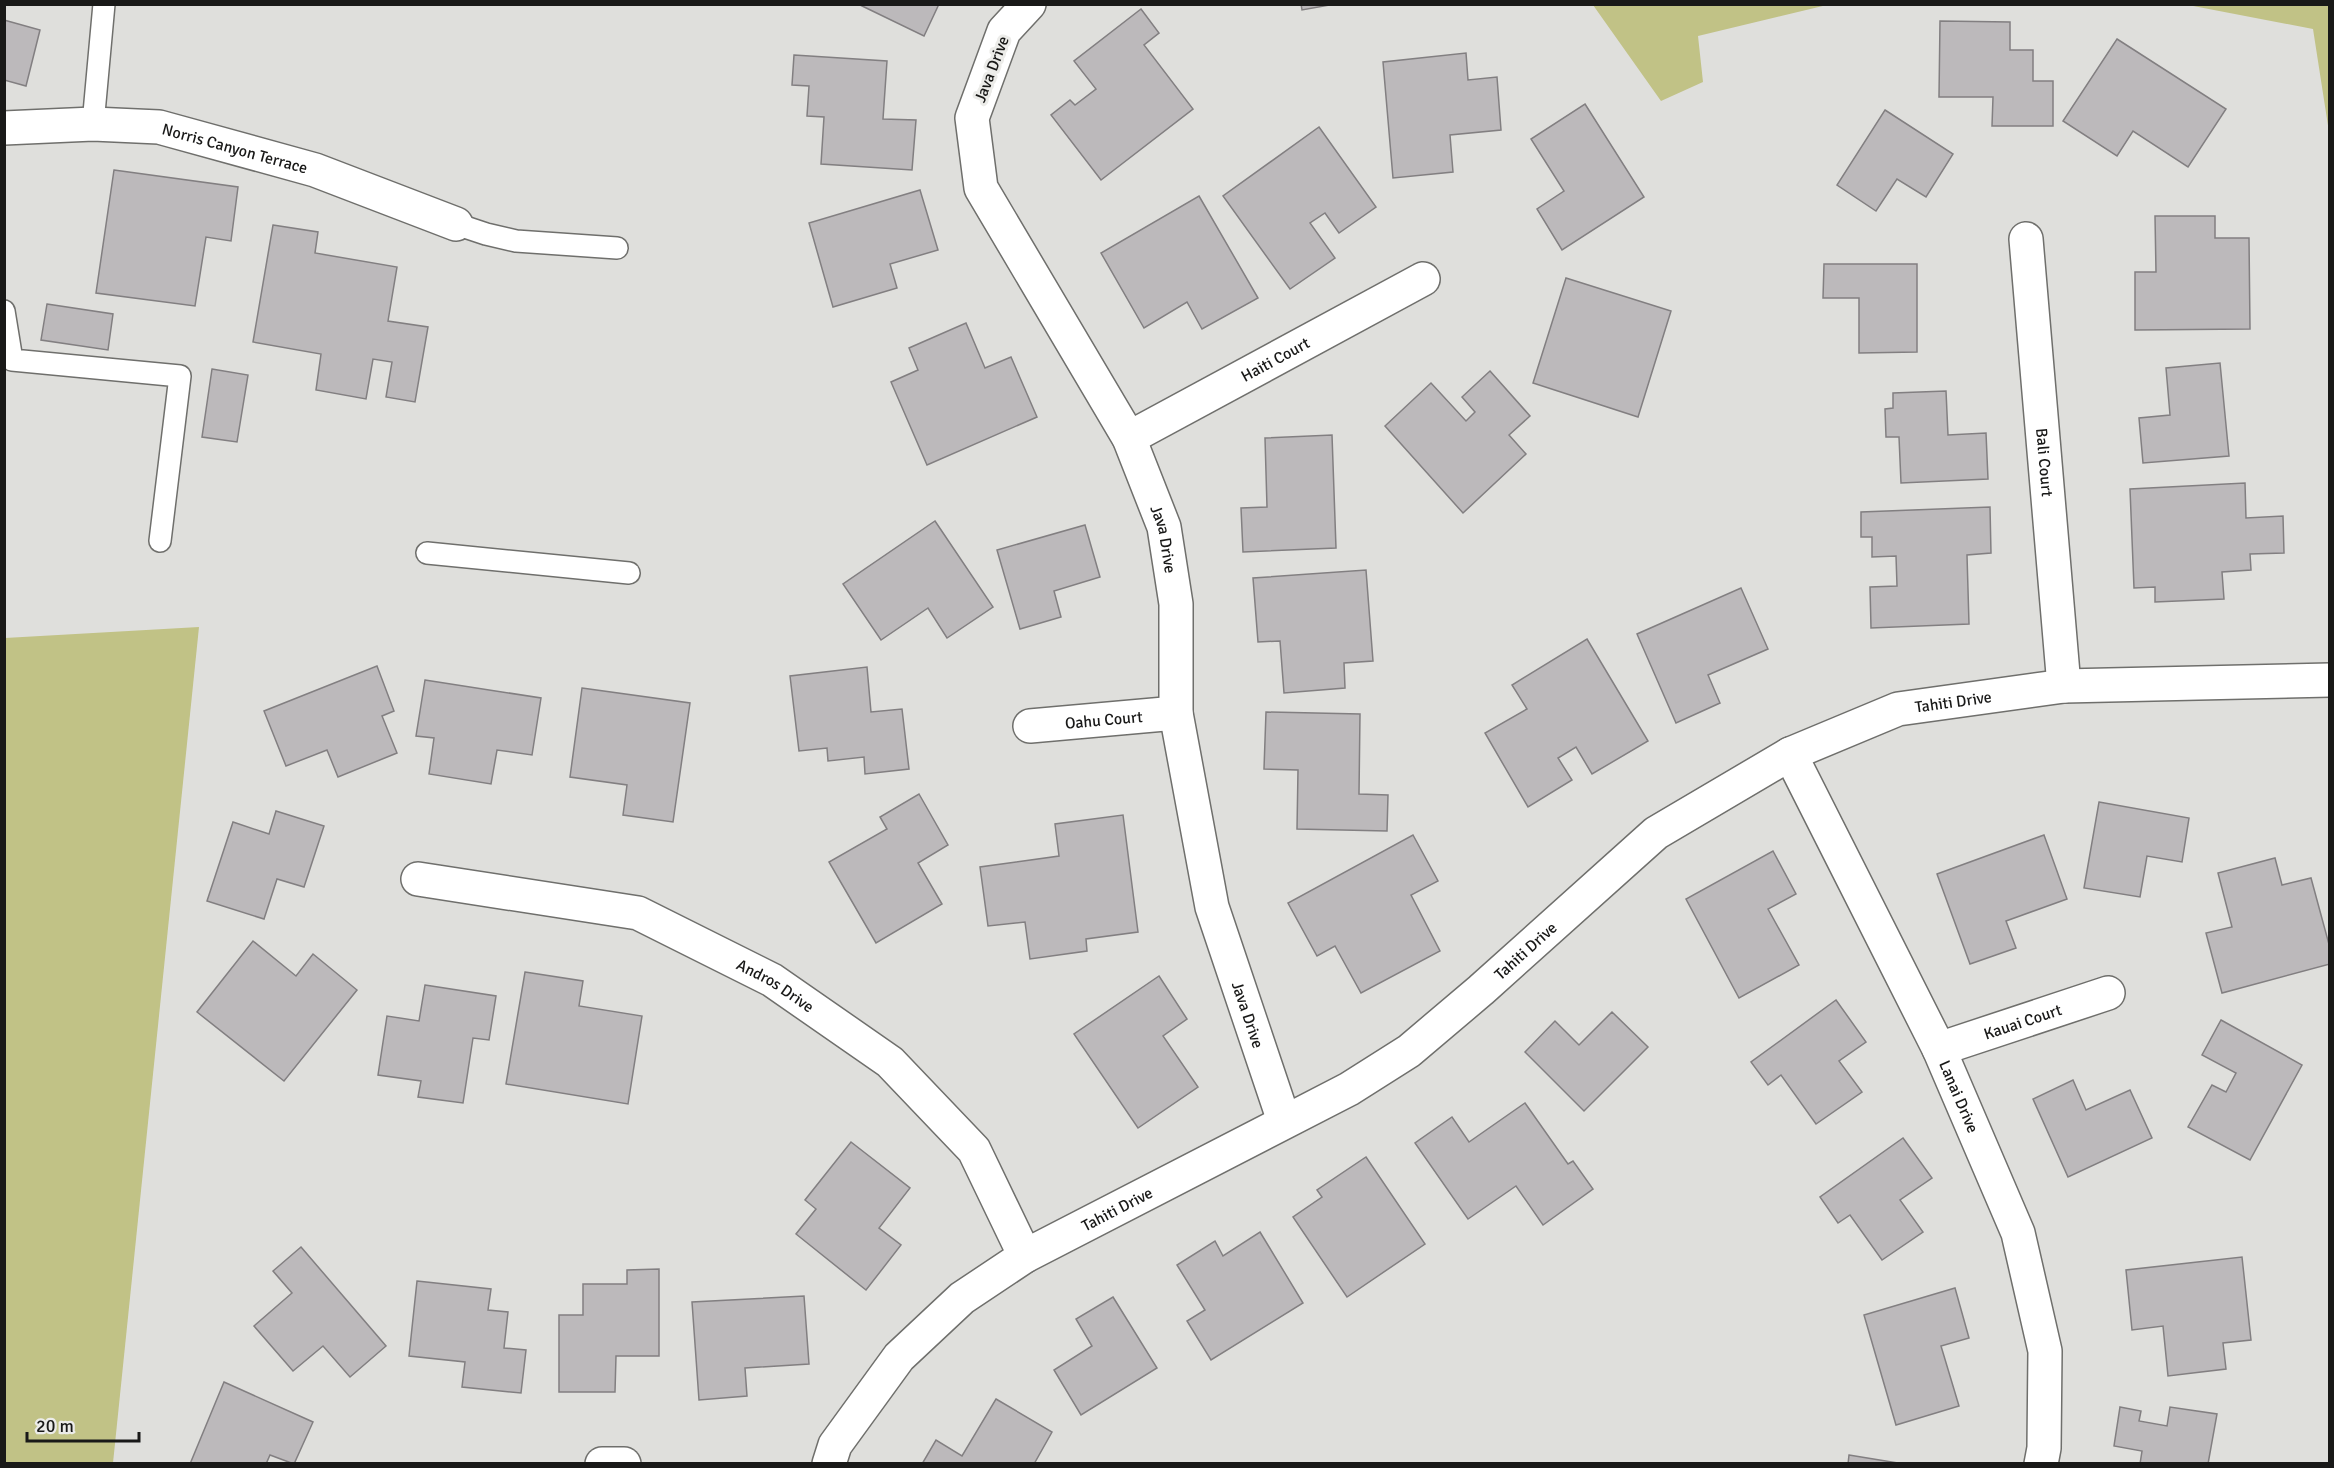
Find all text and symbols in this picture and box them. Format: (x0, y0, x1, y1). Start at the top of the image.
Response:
street label: Java Drive (970, 33, 1014, 105)
street label: Norris Canyon Terrace (160, 119, 310, 178)
street label: Haiti Court (1238, 333, 1314, 387)
street label: Bali Court (2031, 427, 2057, 498)
street label: Java Drive (1145, 502, 1180, 575)
street label: Tahiti Drive (1914, 687, 1993, 718)
street label: Oahu Court (1064, 707, 1144, 734)
street label: Tahiti Drive (1490, 918, 1561, 984)
street label: Andros Drive (733, 955, 818, 1017)
street label: Java Drive (1227, 979, 1268, 1051)
street label: Kauai Court (1981, 1000, 2065, 1044)
street label: Lanai Drive (1934, 1057, 1983, 1136)
street label: Tahiti Drive (1078, 1183, 1156, 1236)
scale bar (27, 1405, 140, 1443)
text: 20 m (36, 1415, 74, 1437)

